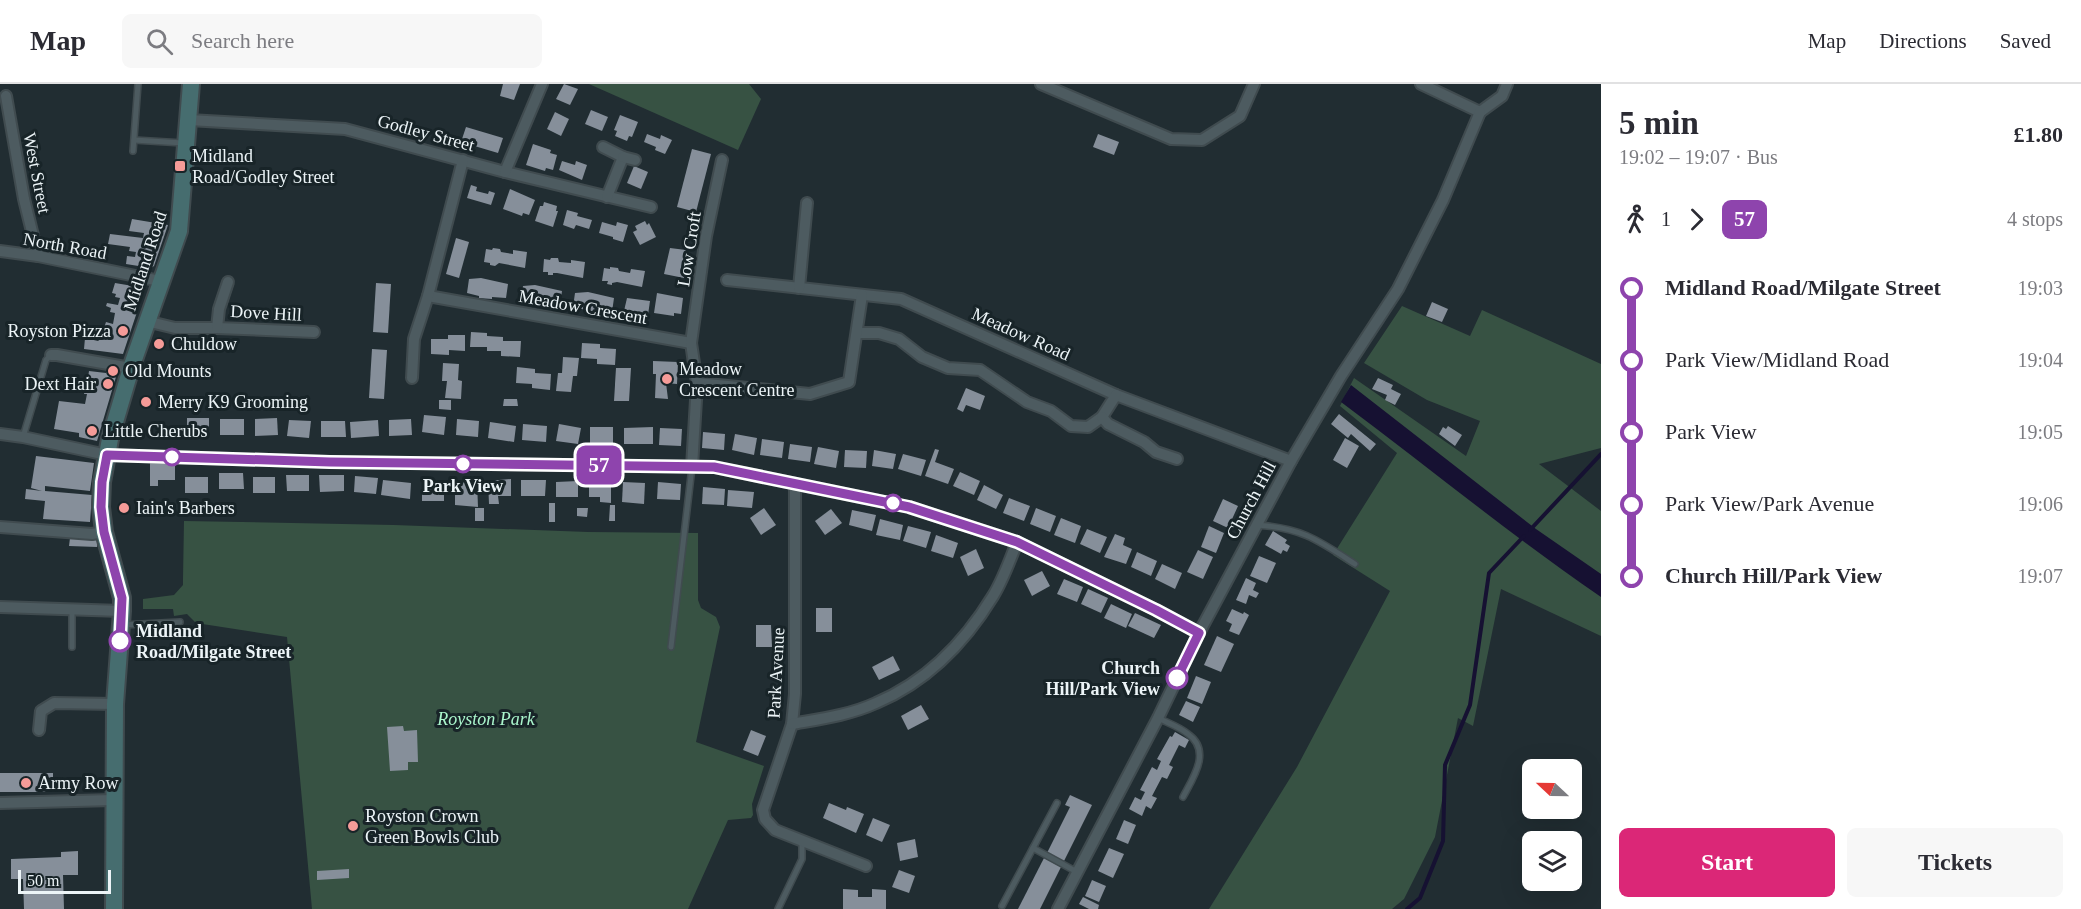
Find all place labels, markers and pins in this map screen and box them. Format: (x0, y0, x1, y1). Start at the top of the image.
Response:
place label: Midland Road/Godley Street (192, 146, 334, 187)
marker: Midland Road/Godley Street (173, 159, 187, 173)
place label: Royston Pizza (8, 321, 111, 341)
marker: Royston Pizza (116, 324, 130, 338)
place label: Chuldow (171, 334, 237, 354)
marker: Chuldow (152, 337, 166, 351)
place label: Meadow Crescent Centre (679, 359, 794, 400)
place label: Old Mounts (125, 361, 212, 381)
marker: Old Mounts (106, 364, 120, 378)
marker: Meadow Crescent Centre (660, 372, 674, 386)
place label: Dext Hair (25, 374, 96, 394)
marker: Dext Hair (101, 377, 115, 391)
place label: Merry K9 Grooming (158, 392, 308, 412)
marker: Merry K9 Grooming (139, 395, 153, 409)
place label: Little Cherubs (104, 421, 207, 441)
marker: Little Cherubs (85, 424, 99, 438)
unlabelled marker (163, 448, 181, 466)
marker: Park View (454, 455, 472, 473)
place label: Park View (423, 476, 503, 496)
unlabelled marker (884, 494, 902, 512)
place label: Iain's Barbers (136, 498, 235, 518)
marker: Iain's Barbers (117, 501, 131, 515)
place label: Midland Road/Milgate Street (136, 621, 291, 662)
marker: Midland Road/Milgate Street (109, 630, 131, 652)
place label: Church Hill/Park View (1046, 658, 1160, 699)
marker: Church Hill/Park View (1166, 667, 1188, 689)
place label: Army Row (38, 773, 119, 793)
marker: Army Row (19, 776, 33, 790)
place label: Royston Crown Green Bowls Club (365, 806, 499, 847)
marker: Royston Crown Green Bowls Club (346, 819, 360, 833)

